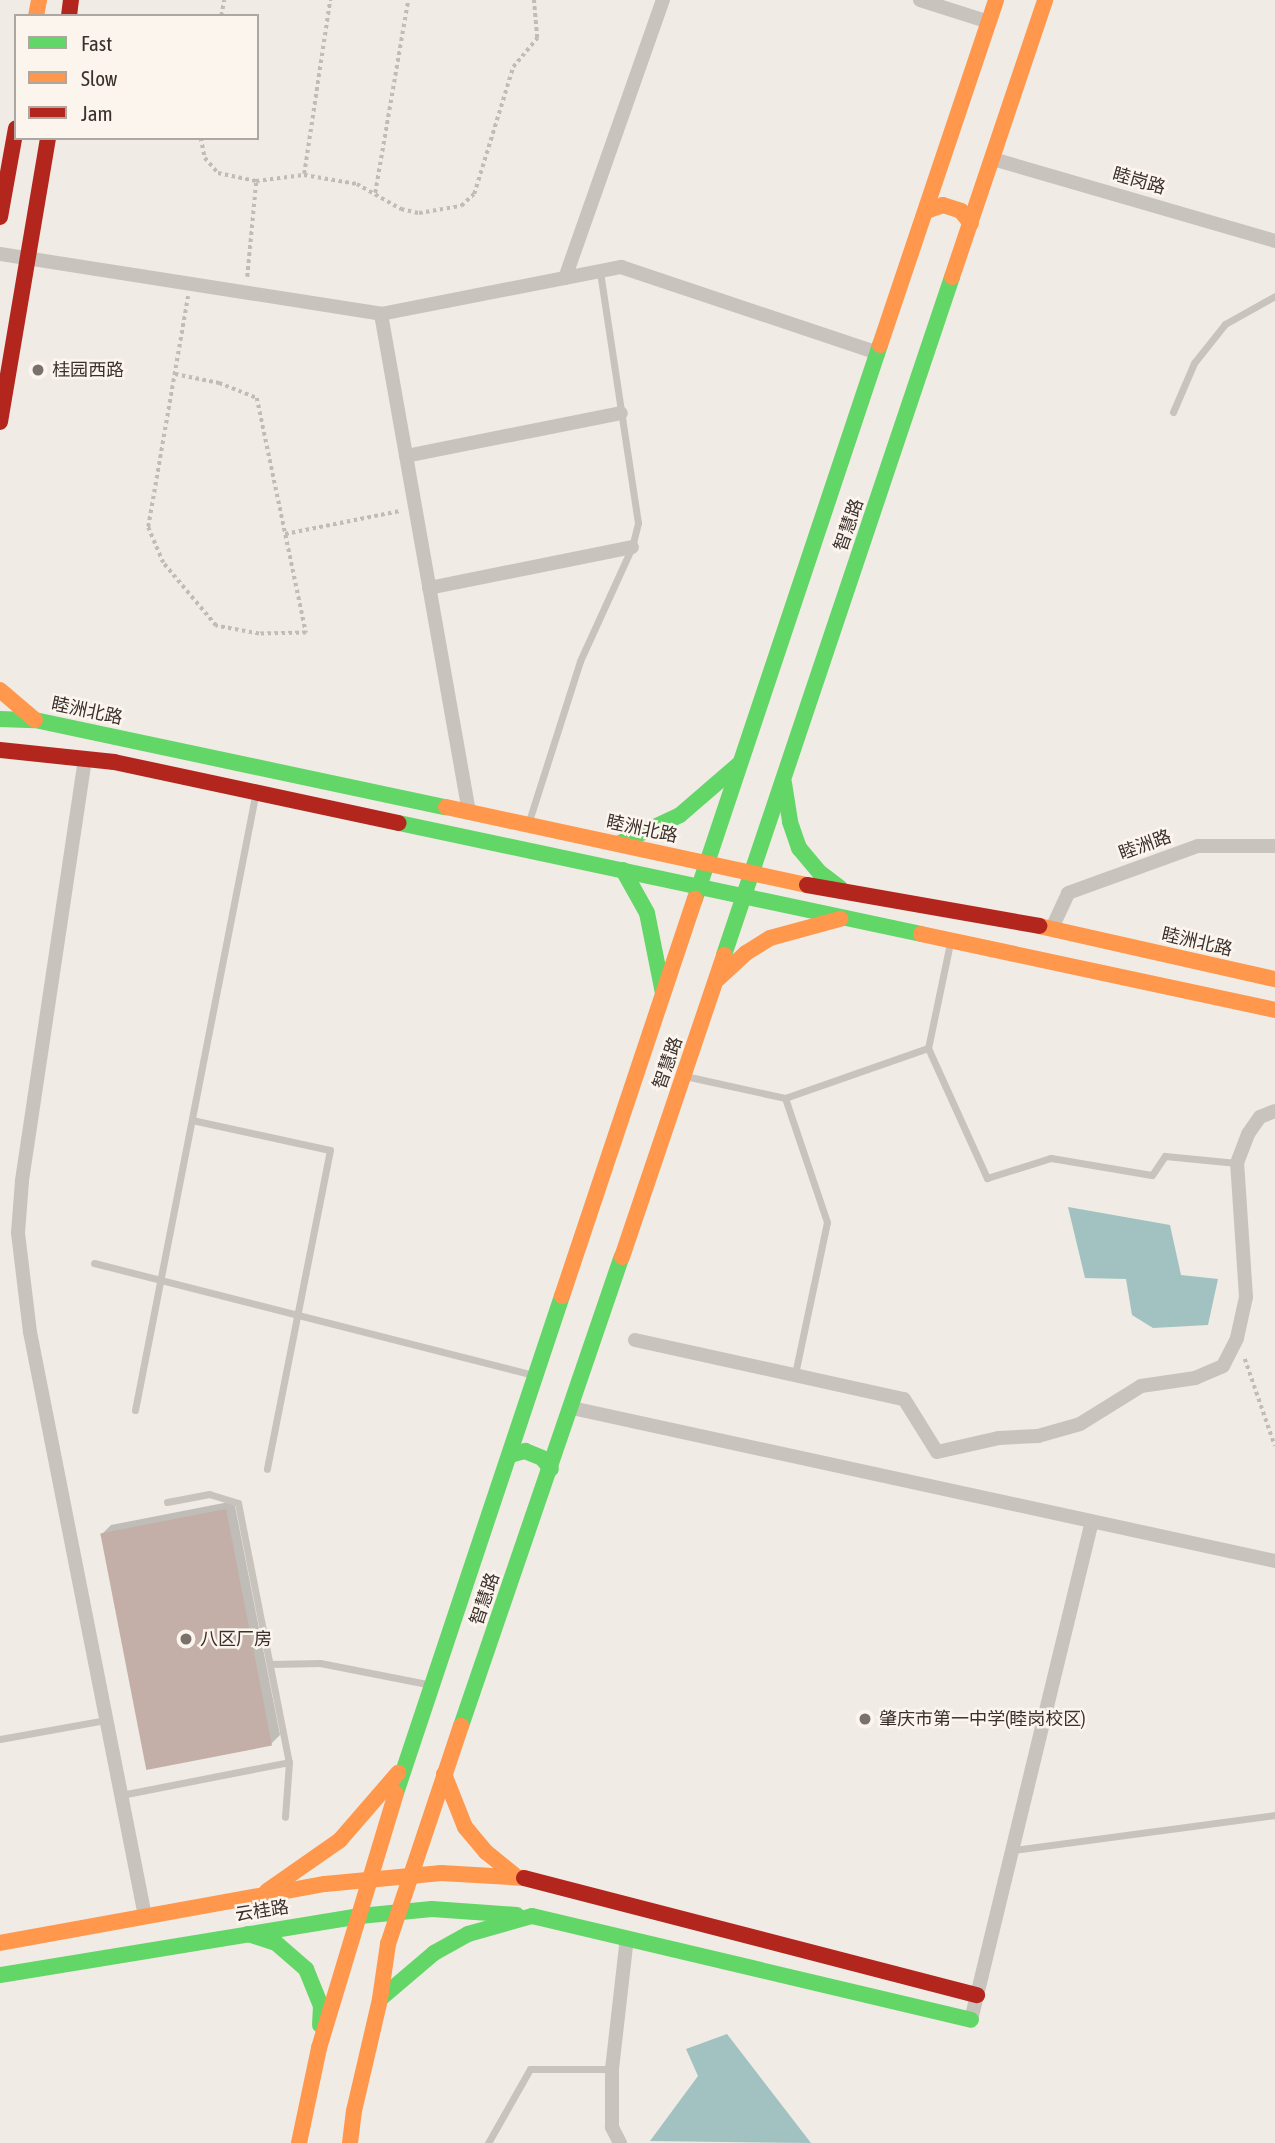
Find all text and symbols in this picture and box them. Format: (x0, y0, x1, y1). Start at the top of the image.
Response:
legend (14, 14, 259, 140)
text: Fast (81, 31, 112, 55)
text: Slow (81, 66, 117, 90)
text: Jam (81, 101, 113, 125)
street label: 睦岗路 (1110, 163, 1168, 199)
place label: 桂园西路 (52, 359, 124, 381)
marker: 桂园西路 (30, 362, 46, 378)
street label: 智慧路 (830, 496, 868, 554)
street label: 睦洲北路 (50, 693, 124, 729)
street label: 睦洲北路 (605, 811, 679, 847)
street label: 睦洲路 (1116, 826, 1174, 864)
street label: 睦洲北路 (1159, 923, 1235, 961)
street label: 智慧路 (649, 1034, 687, 1092)
street label: 智慧路 (466, 1570, 504, 1628)
place label: 八区厂房 (200, 1628, 272, 1650)
marker: 八区厂房 (178, 1631, 194, 1647)
place label: 肇庆市第一中学(睦岗校区) (879, 1708, 1086, 1730)
marker: 肇庆市第一中学(睦岗校区) (857, 1711, 873, 1727)
street label: 云桂路 (234, 1896, 290, 1926)

